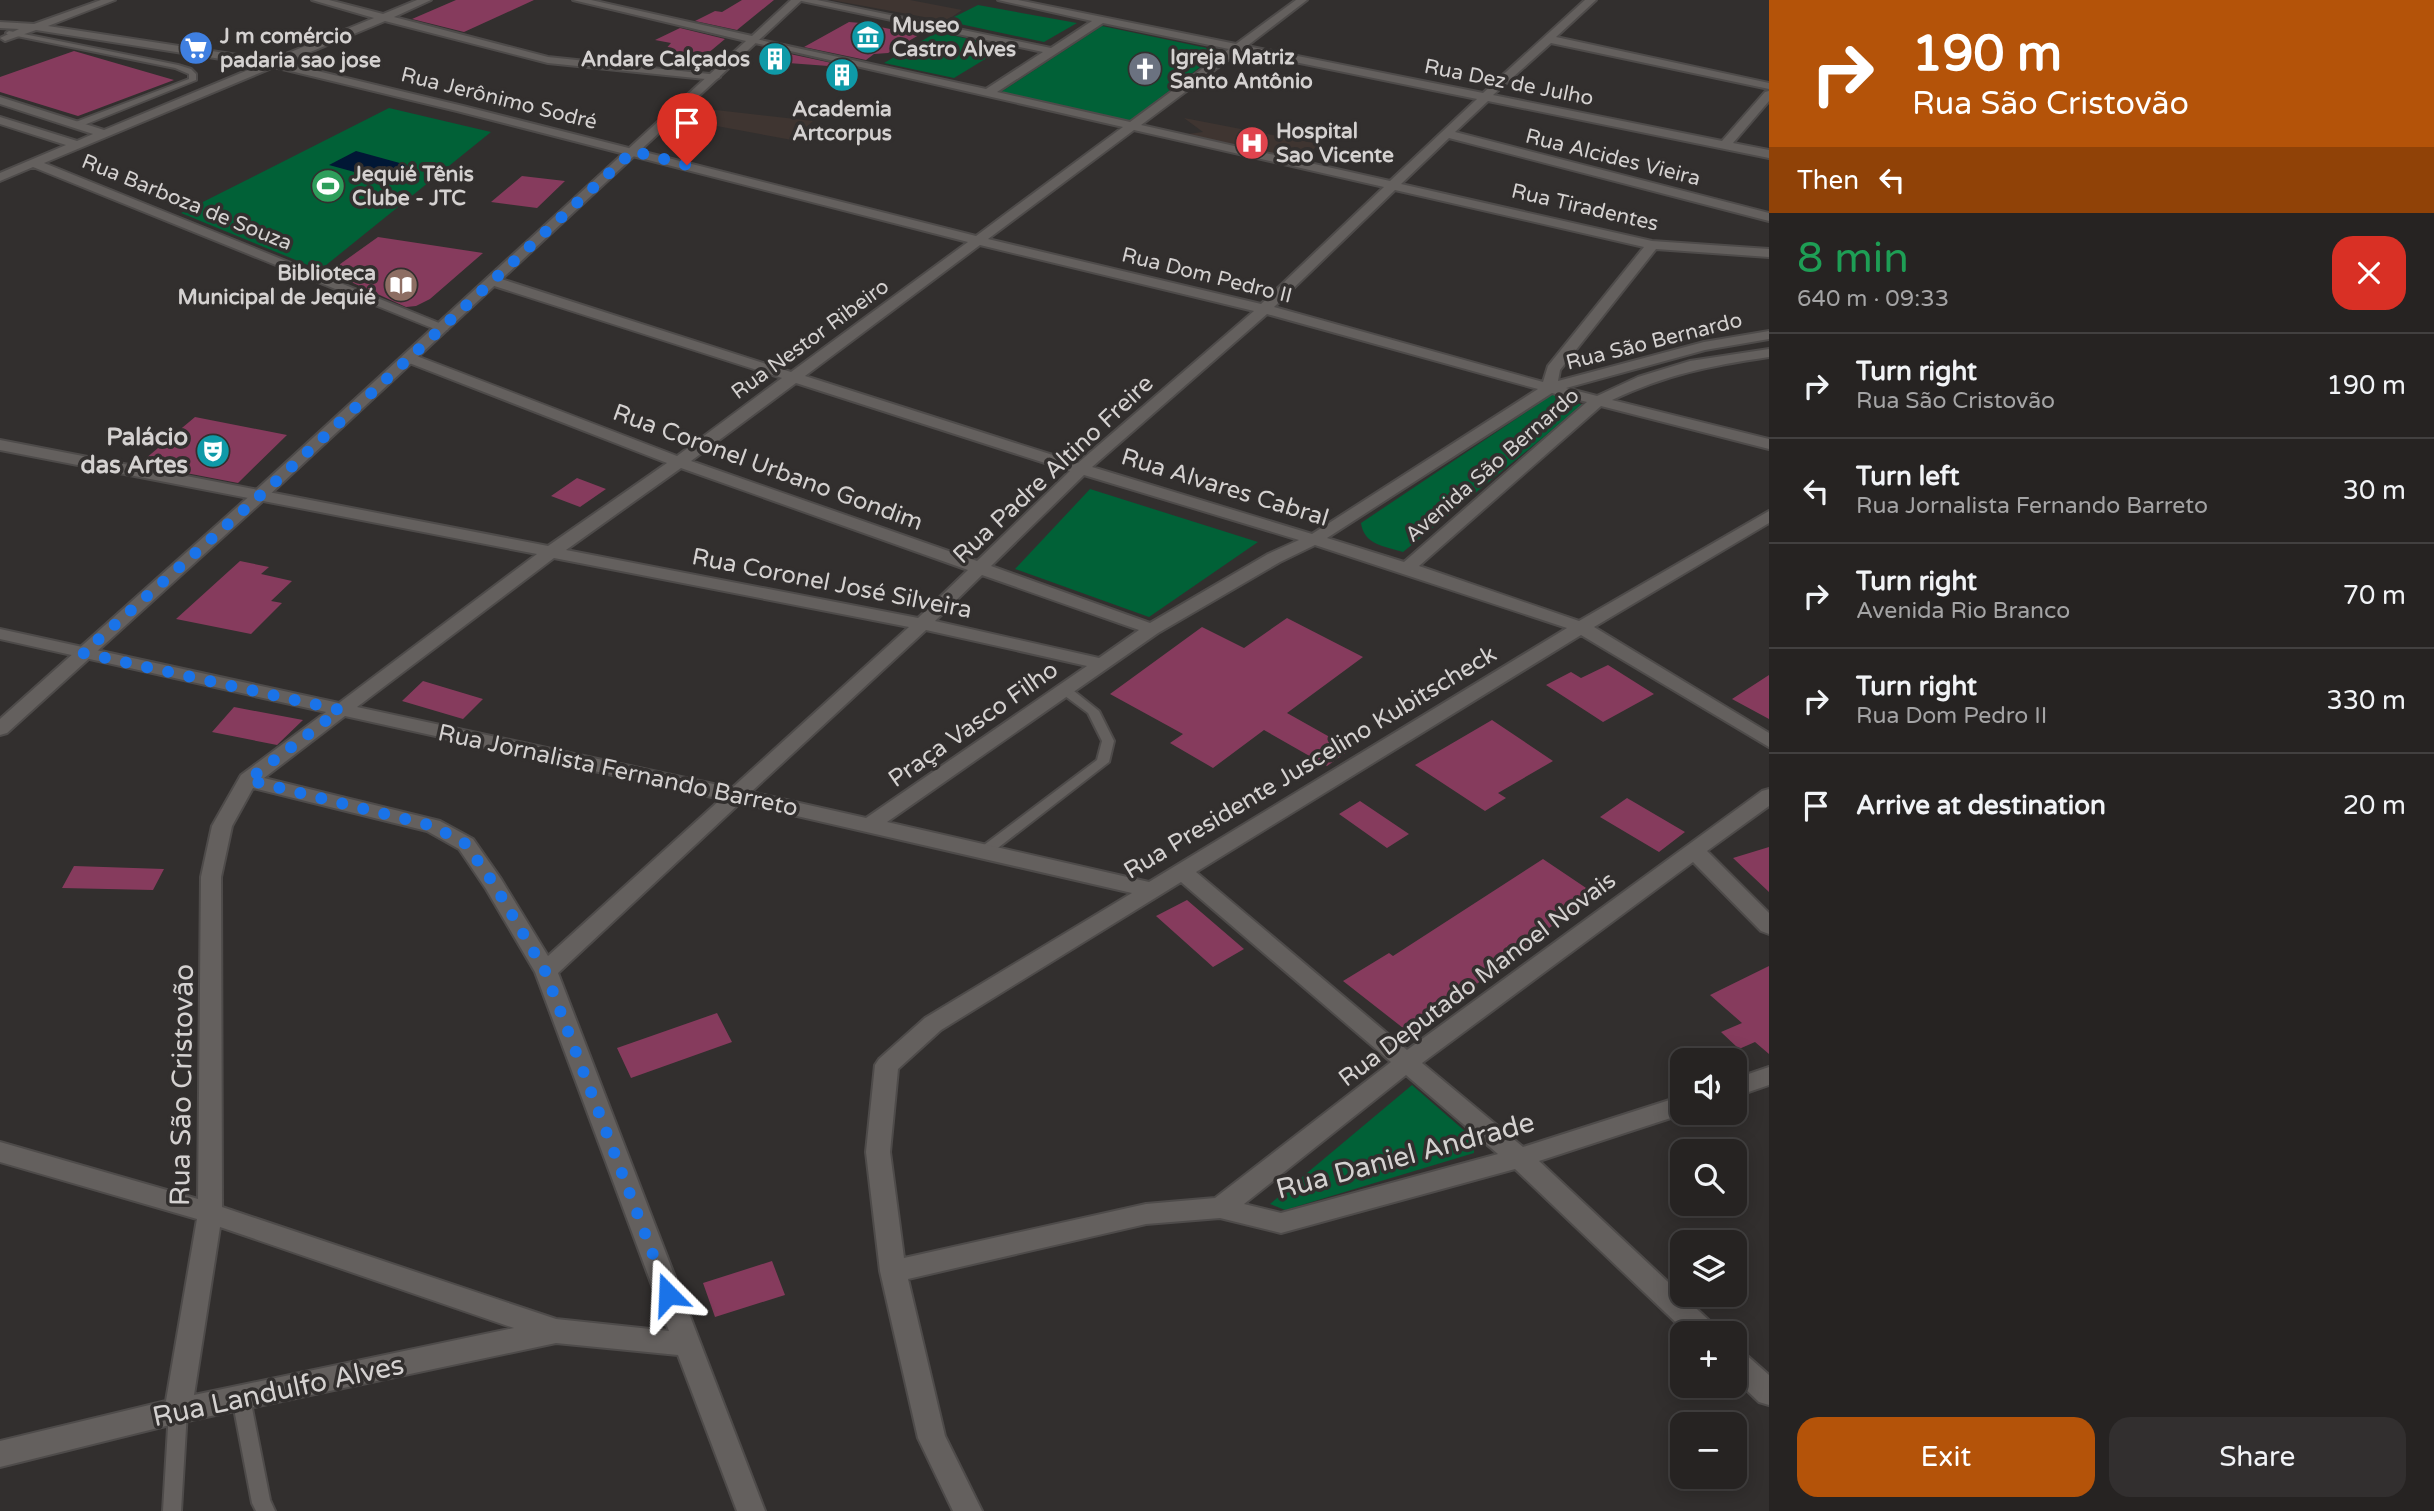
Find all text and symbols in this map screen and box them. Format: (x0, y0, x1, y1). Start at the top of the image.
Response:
place label: Museo Castro Alves (892, 13, 1016, 62)
museum icon: Museo Castro Alves (849, 18, 887, 56)
place label: J m comércio padaria sao jose (219, 24, 381, 73)
text: 190 m (1912, 25, 2062, 84)
icon: right (1797, 28, 1888, 119)
supermarket icon: J m comércio padaria sao jose (177, 29, 215, 67)
building icon: Andare Calçados (756, 40, 794, 78)
place label: Igreja Matriz Santo Antônio (1170, 45, 1313, 94)
place label: Andare Calçados (581, 47, 750, 72)
church icon: Igreja Matriz Santo Antônio (1126, 50, 1164, 88)
street label: Rua Dez de Julho (1422, 54, 1596, 111)
building icon: Academia Artcorpus (823, 56, 861, 94)
street label: Rua Jerônimo Sodré (398, 62, 600, 135)
text: Rua São Cristovão (1912, 85, 2189, 123)
pin (657, 93, 717, 165)
place label: Academia Artcorpus (792, 97, 892, 146)
icon: arrive (668, 104, 706, 142)
place label: Hospital Sao Vicente (1276, 119, 1394, 168)
hospital icon: Hospital Sao Vicente (1233, 124, 1271, 162)
street label: Rua Alcides Vieira (1523, 124, 1703, 191)
street label: Rua Barboza de Souza (78, 149, 296, 256)
icon: left (1873, 161, 1911, 199)
place label: Jequié Tênis Clube - JTC (351, 162, 474, 211)
text: Then (1797, 165, 1859, 196)
sports icon: Jequié Tênis Clube - JTC (309, 167, 347, 205)
street label: Rua Tiradentes (1509, 178, 1661, 237)
text: 8 min (1797, 233, 1909, 284)
button: close (2332, 236, 2406, 310)
street label: Rua Dom Pedro II (1119, 242, 1295, 309)
place label: Biblioteca Municipal de Jequié (178, 261, 376, 310)
library icon: Biblioteca Municipal de Jequié (382, 266, 420, 304)
street label: Rua Nestor Ribeiro (727, 274, 894, 405)
text: 640 m · 09:33 (1797, 285, 1949, 313)
street label: Rua São Bernardo (1563, 308, 1745, 375)
text: Turn right (1856, 356, 1977, 387)
icon: right (1797, 367, 1835, 405)
street label: Rua Padre Altino Freire (947, 369, 1160, 570)
text: 190 m (2326, 370, 2406, 401)
street label: Avenida São Bernardo (1400, 383, 1584, 548)
text: Rua São Cristovão (1856, 387, 2055, 415)
street label: Rua Coronel Urbano Gondim (609, 398, 927, 537)
place label: Palácio das Artes (81, 423, 188, 480)
theatre icon: Palácio das Artes (194, 432, 232, 470)
street label: Rua Alvares Cabral (1118, 442, 1332, 533)
text: Turn left (1856, 461, 1959, 492)
icon: left (1797, 472, 1835, 510)
text: 30 m (2343, 475, 2406, 506)
text: Rua Jornalista Fernando Barreto (1856, 492, 2208, 520)
street label: Rua Coronel José Silveira (689, 542, 974, 625)
text: Turn right (1856, 566, 1977, 597)
icon: right (1797, 577, 1835, 615)
text: 70 m (2343, 580, 2406, 611)
text: Avenida Rio Branco (1856, 597, 2070, 625)
street label: Rua Presidente Juscelino Kubitscheck (1119, 639, 1502, 885)
street label: Praça Vasco Filho (883, 655, 1064, 794)
text: Turn right (1856, 671, 1977, 702)
icon: right (1797, 682, 1835, 720)
text: 330 m (2326, 685, 2406, 716)
text: Rua Dom Pedro II (1856, 702, 2047, 730)
street label: Rua Jornalista Fernando Barreto (435, 718, 801, 823)
icon: arrive (1797, 787, 1835, 825)
text: Arrive at destination (1856, 790, 2106, 821)
text: 20 m (2343, 790, 2406, 821)
street label: Rua Deputado Manoel Novais (1333, 866, 1622, 1093)
street label: Rua São Cristovão (163, 964, 201, 1206)
map controls (1670, 1048, 1747, 1489)
button: sound (1670, 1048, 1747, 1125)
street label: Rua Daniel Andrade (1272, 1105, 1538, 1207)
button: search (1670, 1139, 1747, 1216)
button: layers (1670, 1230, 1747, 1307)
position arrow (631, 1257, 705, 1331)
button: + (1670, 1321, 1747, 1398)
street label: Rua Landulfo Alves (149, 1348, 407, 1434)
button: − (1670, 1412, 1747, 1489)
button: Exit (1797, 1417, 2095, 1497)
button: Share (2109, 1417, 2406, 1497)

